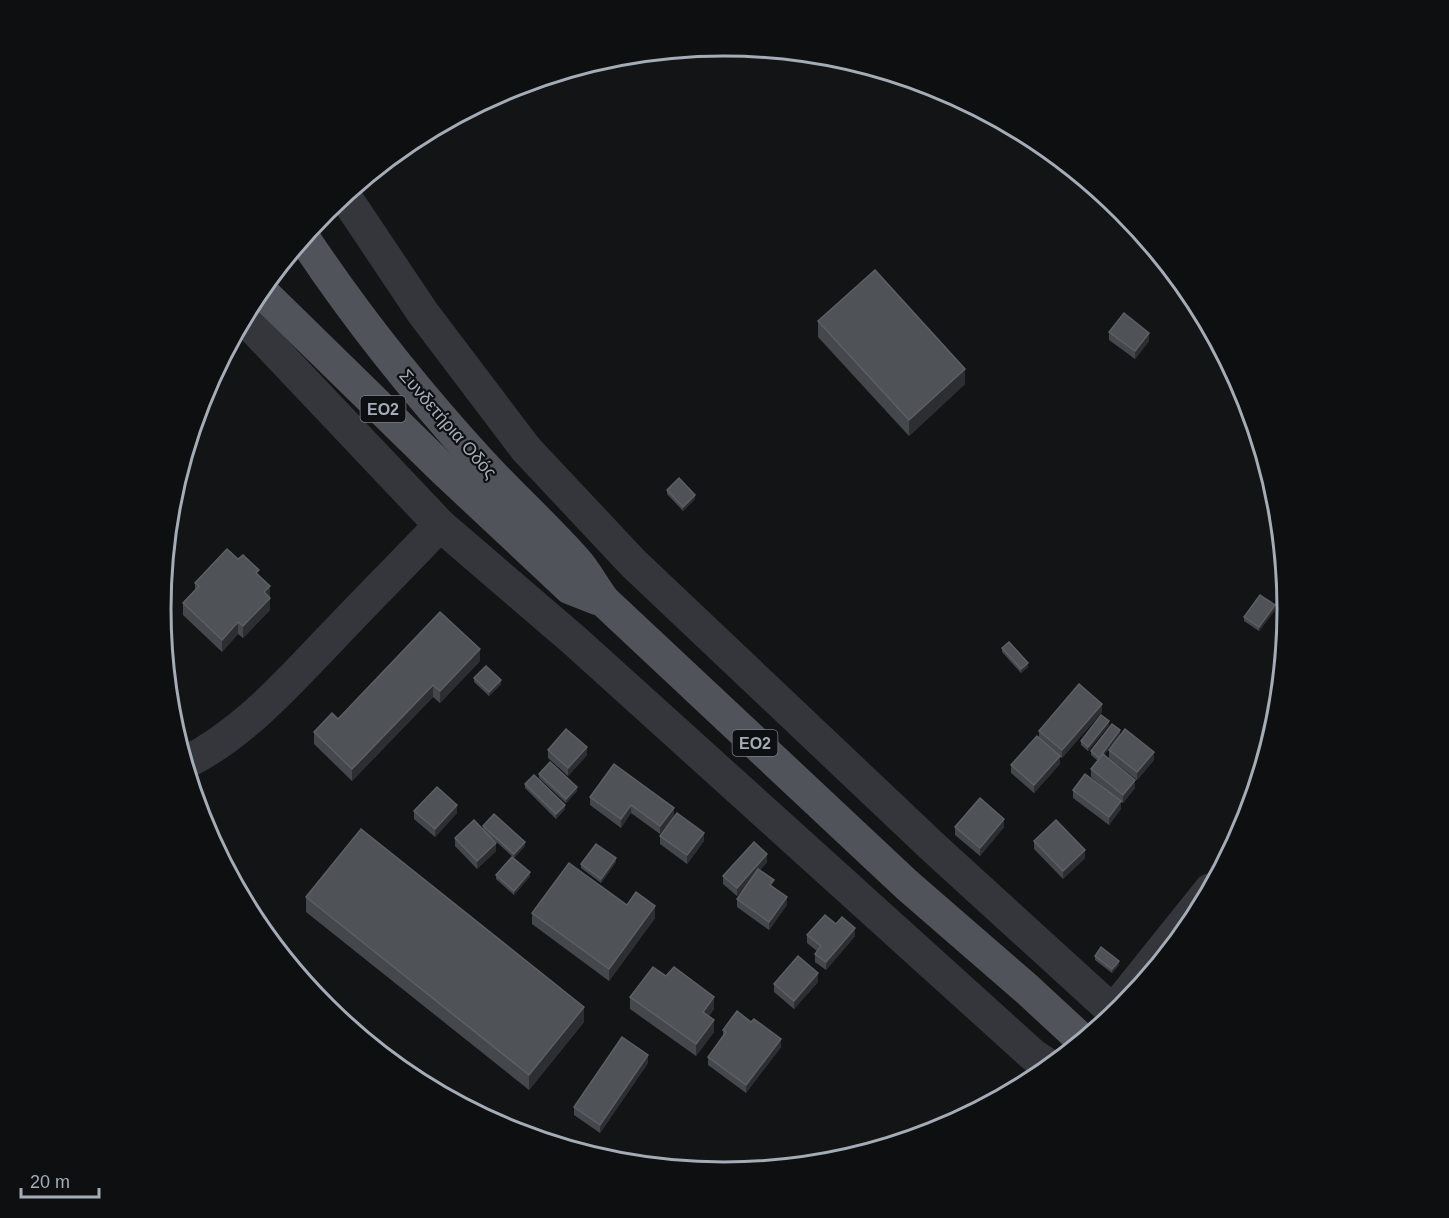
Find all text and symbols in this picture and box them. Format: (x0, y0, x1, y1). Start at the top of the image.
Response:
street label: Συνδετήρια Οδός (395, 366, 501, 483)
road number: ΕΟ2 (360, 396, 406, 422)
road number: ΕΟ2 (732, 730, 777, 756)
scale bar (21, 1161, 99, 1199)
text: 20 m (30, 1172, 70, 1192)

